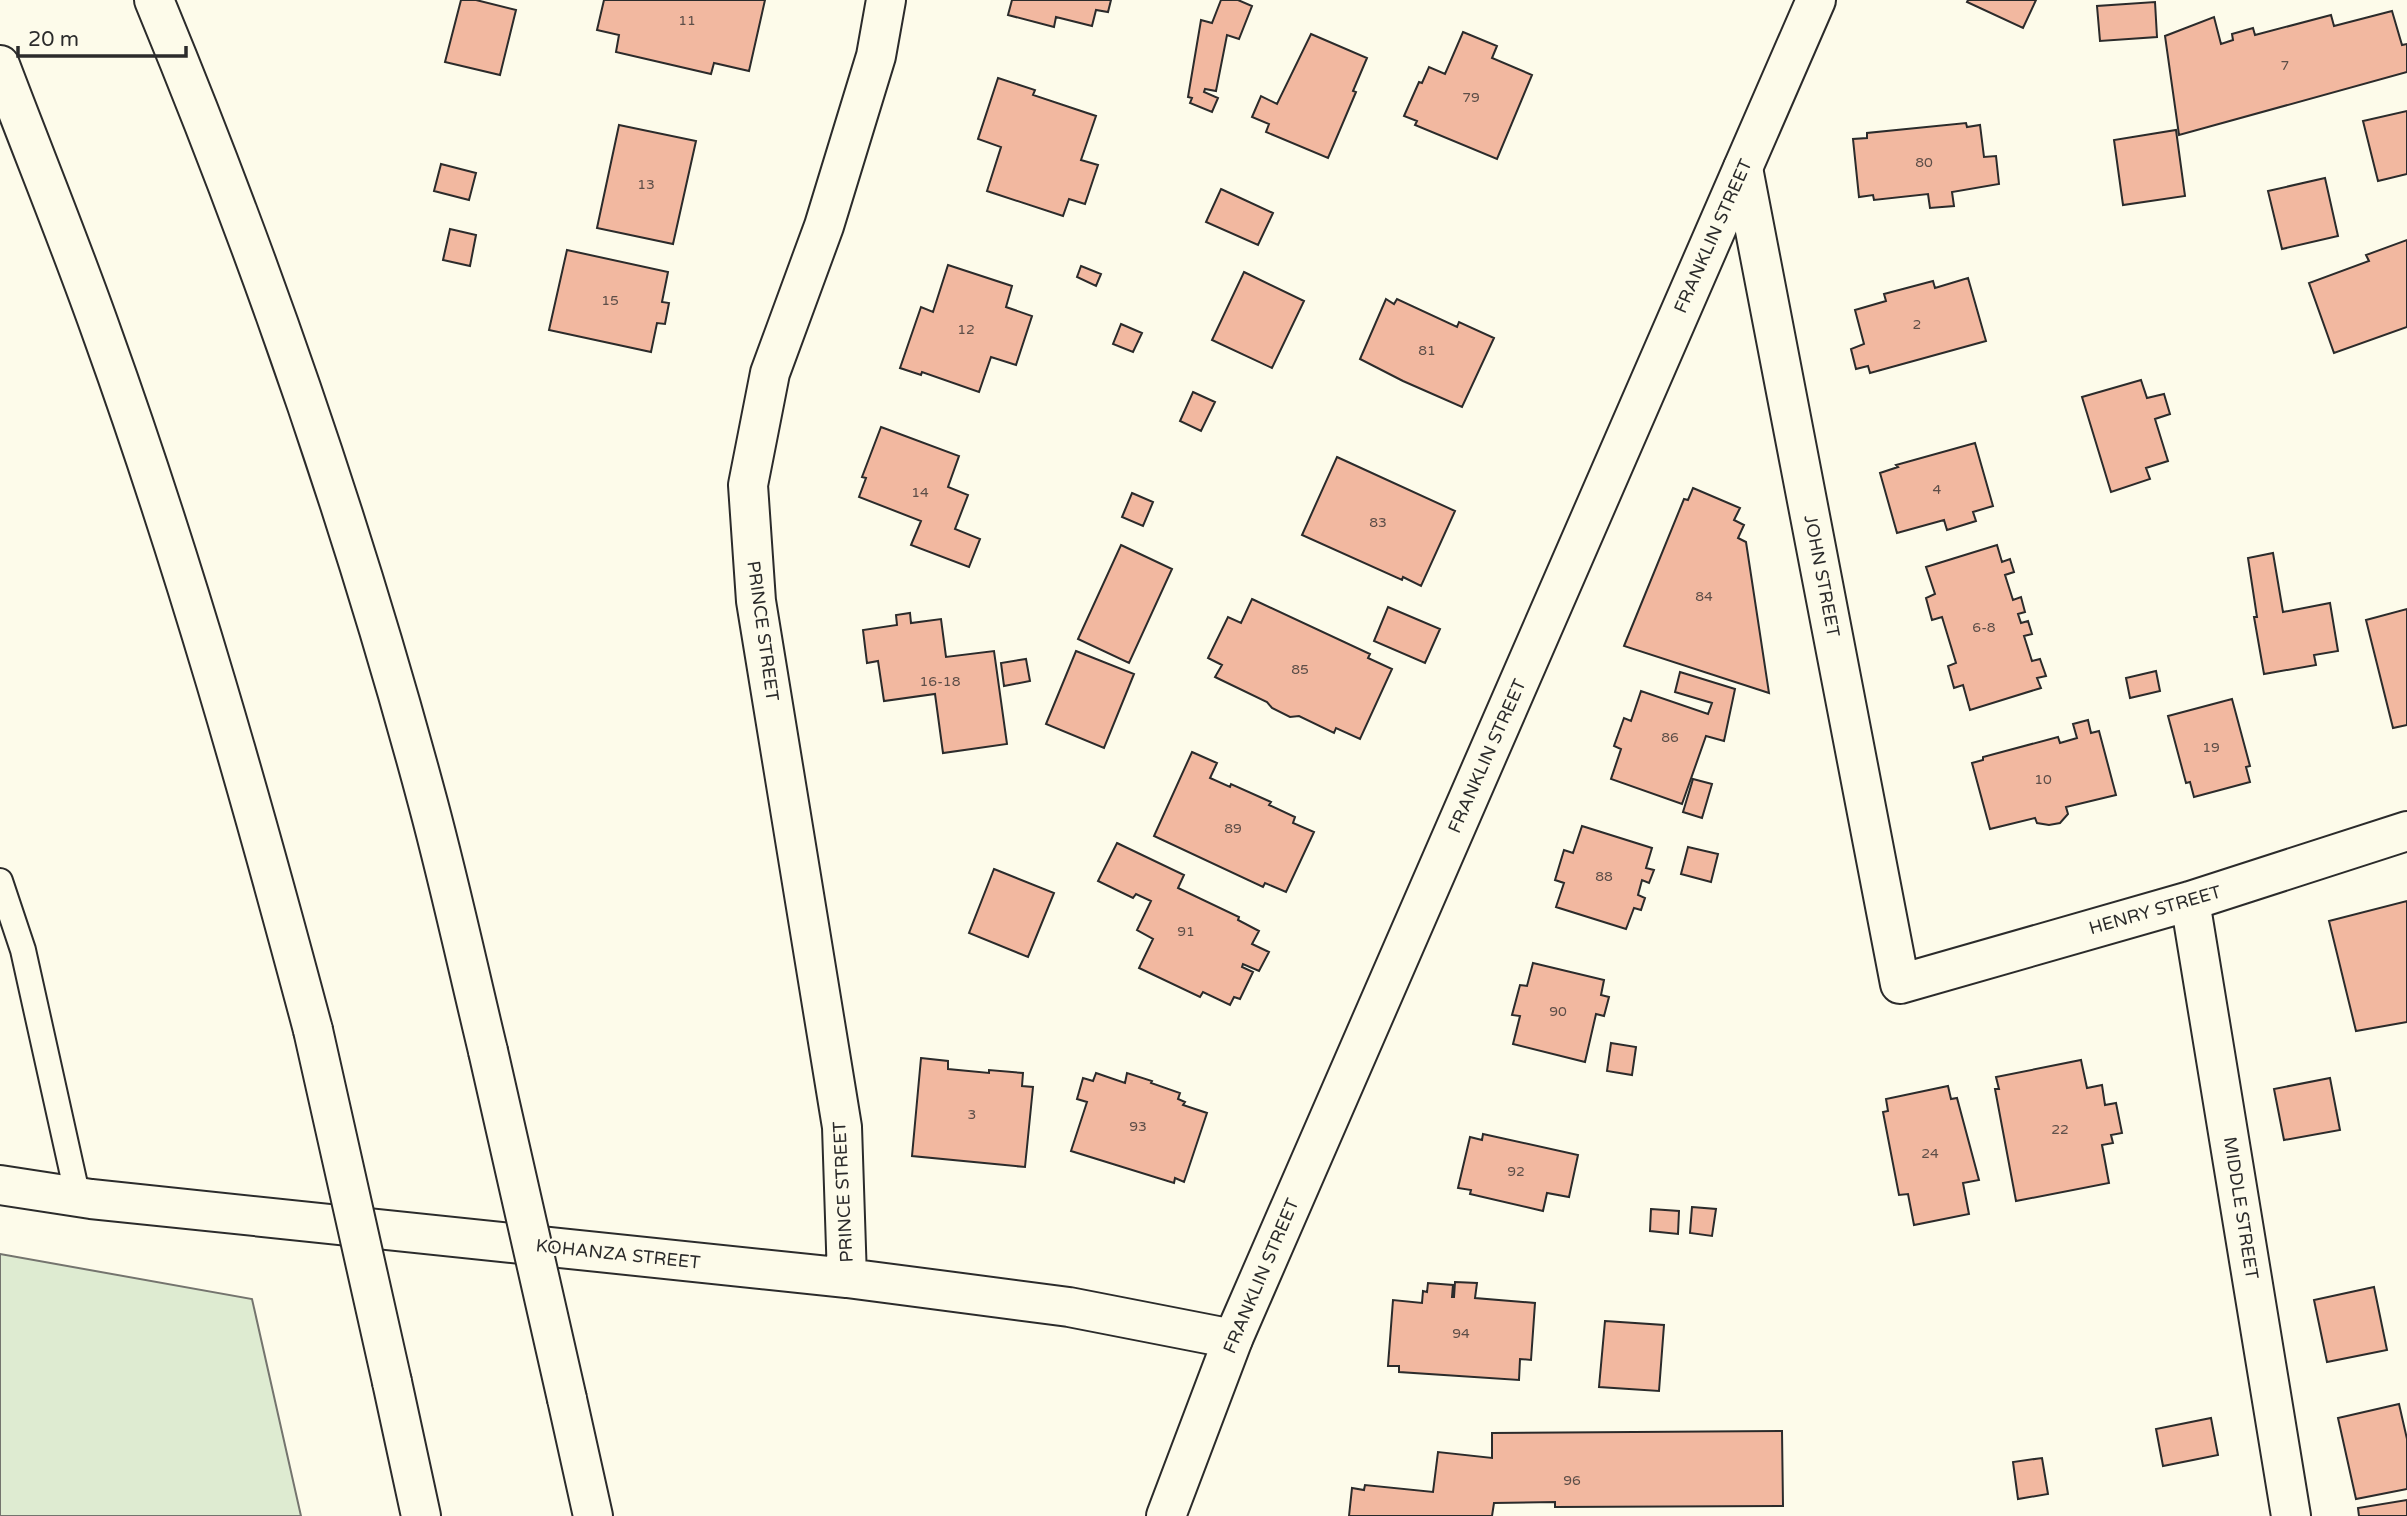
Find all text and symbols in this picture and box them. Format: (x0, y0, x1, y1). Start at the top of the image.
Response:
house number: 11 (678, 12, 696, 29)
scale bar (18, 14, 186, 58)
text: 20 m (28, 27, 79, 52)
house number: 7 (2281, 57, 2289, 74)
house number: 79 (1462, 89, 1480, 106)
house number: 80 (1915, 154, 1933, 171)
street label: FRANKLIN STREET (1669, 155, 1757, 317)
house number: 13 (637, 176, 655, 193)
house number: 15 (601, 292, 619, 309)
house number: 2 (1913, 316, 1921, 333)
house number: 12 (957, 321, 975, 338)
house number: 81 (1418, 342, 1436, 359)
house number: 4 (1933, 481, 1942, 498)
house number: 14 (911, 484, 929, 501)
street label: JOHN STREET (1799, 513, 1845, 639)
house number: 83 (1369, 514, 1387, 531)
street label: PRINCE STREET (742, 560, 784, 703)
house number: 84 (1695, 588, 1713, 605)
house number: 6-8 (1972, 619, 1996, 636)
house number: 85 (1291, 661, 1309, 678)
house number: 16-18 (920, 673, 961, 690)
street label: FRANKLIN STREET (1443, 675, 1531, 837)
house number: 86 (1661, 729, 1679, 746)
house number: 19 (2202, 739, 2220, 756)
house number: 10 (2034, 771, 2052, 788)
house number: 89 (1224, 820, 1242, 837)
house number: 88 (1595, 868, 1613, 885)
street label: HENRY STREET (2086, 881, 2224, 939)
house number: 91 (1177, 923, 1195, 940)
house number: 90 (1549, 1003, 1567, 1020)
house number: 3 (968, 1106, 976, 1123)
house number: 93 (1129, 1118, 1147, 1135)
street label: PRINCE STREET (828, 1121, 858, 1263)
house number: 22 (2051, 1121, 2069, 1138)
street label: MIDDLE STREET (2219, 1135, 2263, 1281)
house number: 24 (1921, 1145, 1939, 1162)
house number: 92 (1507, 1163, 1525, 1180)
street label: FRANKLIN STREET (1218, 1195, 1304, 1357)
street label: KOHANZA STREET (535, 1234, 701, 1274)
house number: 94 (1452, 1325, 1470, 1342)
house number: 96 (1563, 1472, 1581, 1489)

